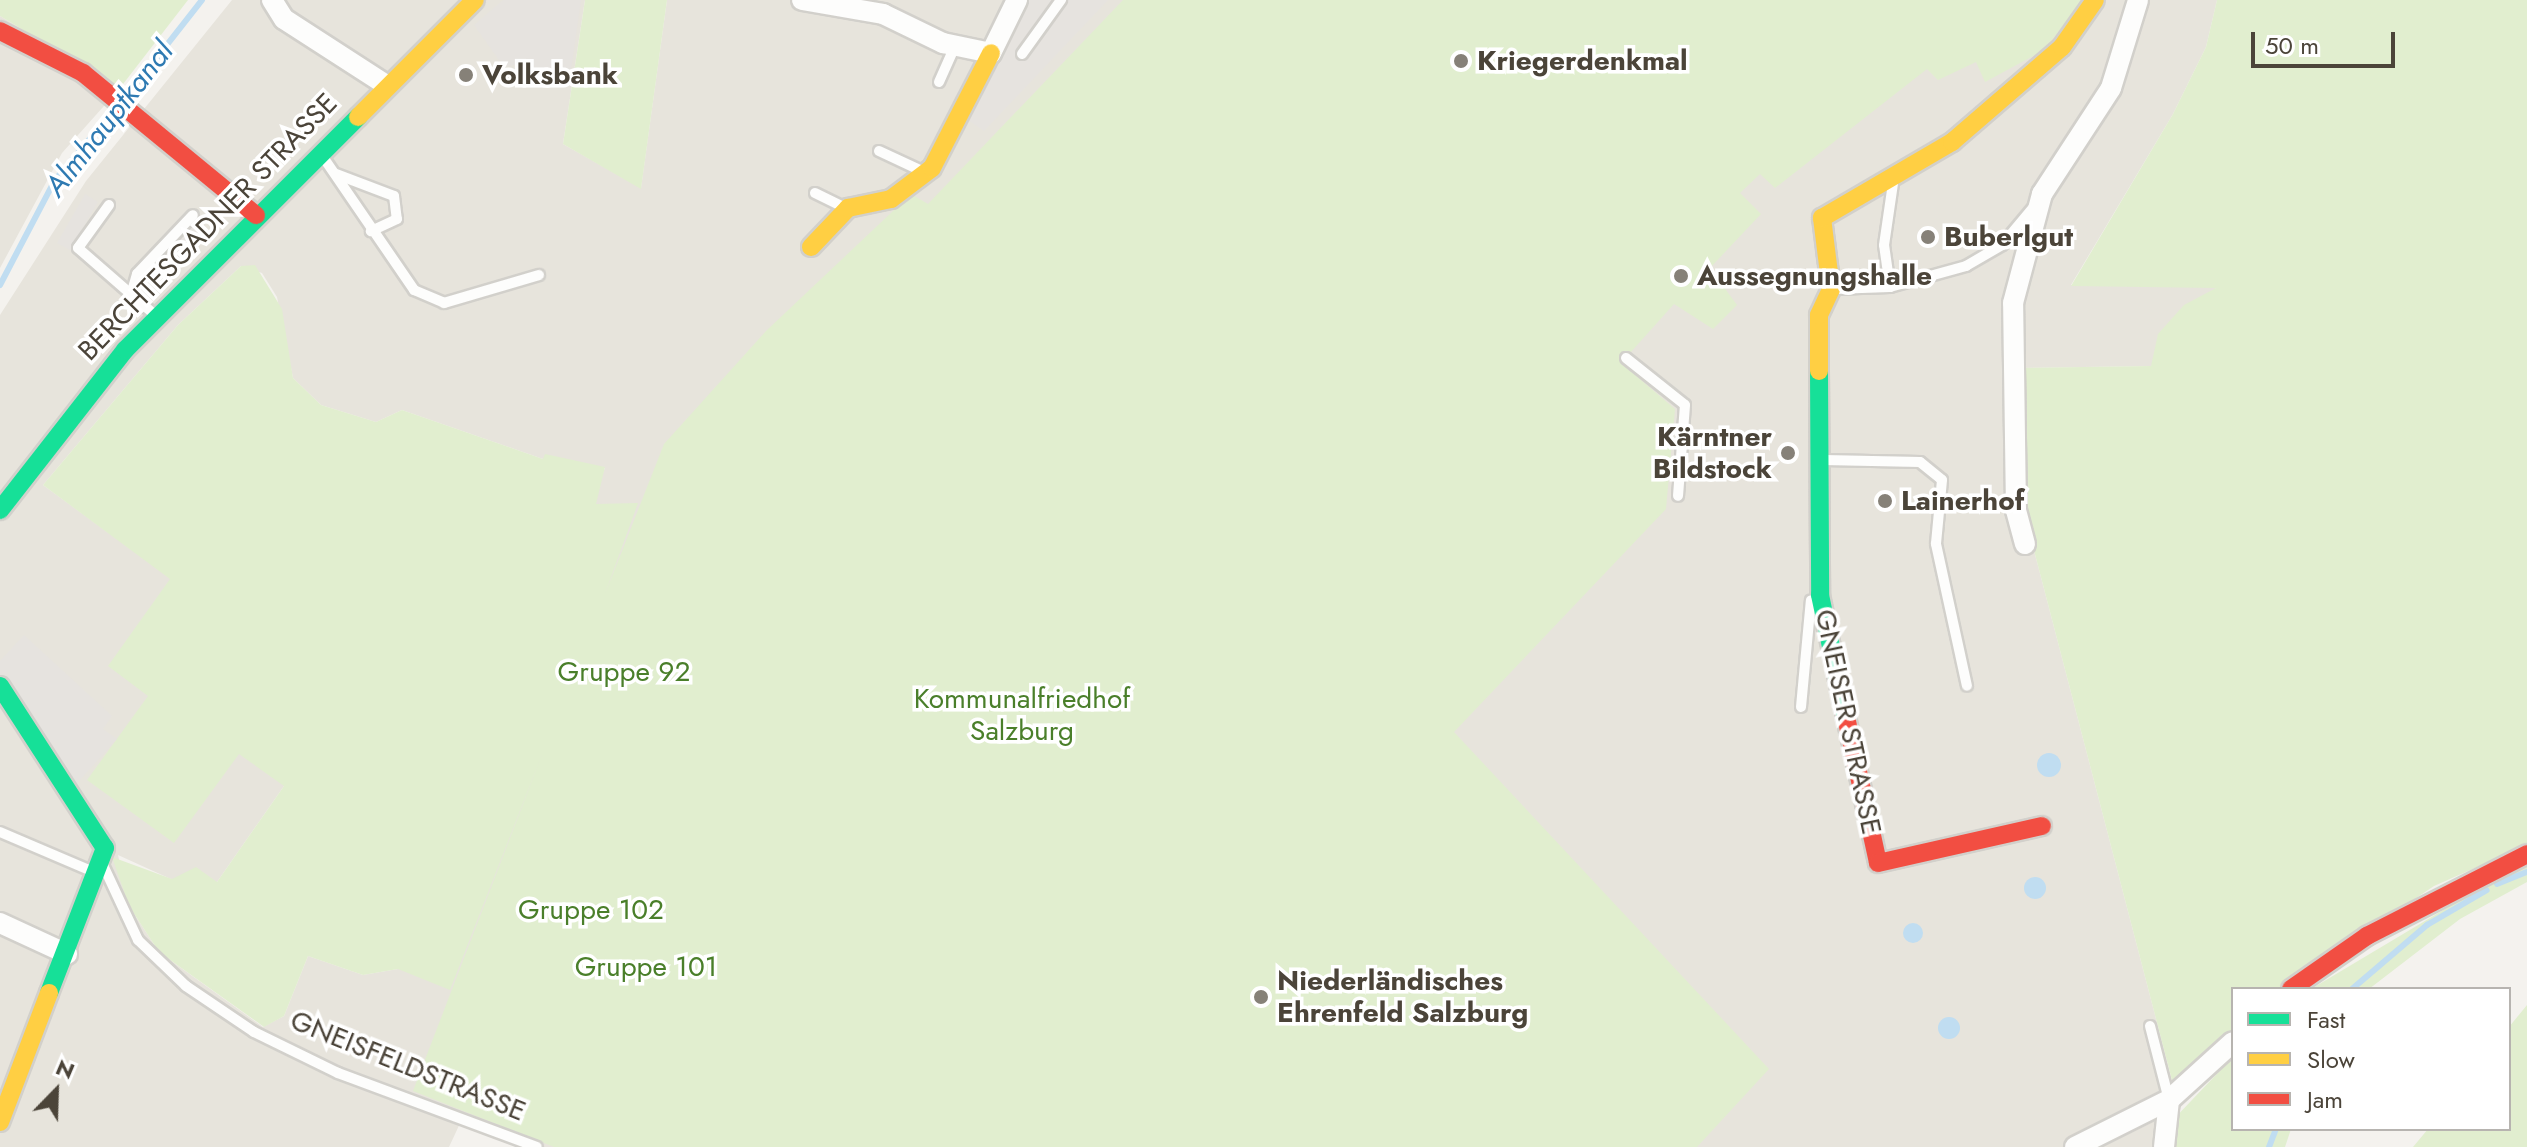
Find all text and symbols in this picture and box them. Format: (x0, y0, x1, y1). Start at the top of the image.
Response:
scale bar (2255, 16, 2399, 66)
text: 50 m (2265, 28, 2319, 63)
water label: Almhauptkanal (37, 34, 181, 204)
place label: Kriegerdenkmal (1477, 44, 1688, 78)
marker: Kriegerdenkmal (1452, 52, 1470, 70)
place label: Volksbank (482, 58, 618, 92)
marker: Volksbank (457, 66, 475, 84)
street label: BERCHTESGADNER STRASSE (72, 87, 344, 367)
place label: Buberlgut (1944, 220, 2073, 254)
marker: Buberlgut (1919, 228, 1937, 246)
place label: Aussegnungshalle (1697, 259, 1932, 293)
marker: Aussegnungshalle (1672, 267, 1690, 285)
place label: Kärntner Bildstock (1653, 420, 1772, 486)
marker: Kärntner Bildstock (1779, 444, 1797, 462)
place label: Lainerhof (1901, 484, 2024, 518)
marker: Lainerhof (1876, 492, 1894, 510)
street label: GNEISER STRASSE (1808, 606, 1888, 838)
park label: Gruppe 92 (558, 655, 690, 689)
park label: Kommunalfriedhof Salzburg (914, 682, 1130, 748)
park label: Gruppe 102 (518, 893, 664, 927)
park label: Gruppe 101 (575, 950, 717, 984)
place label: Niederländisches Ehrenfeld Salzburg (1277, 964, 1528, 1030)
legend (2231, 987, 2511, 1131)
marker: Niederländisches Ehrenfeld Salzburg (1252, 988, 1270, 1006)
text: Fast (2307, 1002, 2345, 1037)
street label: GNEISFELDSTRASSE (286, 1003, 530, 1129)
text: Slow (2307, 1042, 2355, 1077)
north arrow (16, 1051, 96, 1131)
text: N (51, 1051, 80, 1087)
text: Jam (2307, 1082, 2343, 1117)

